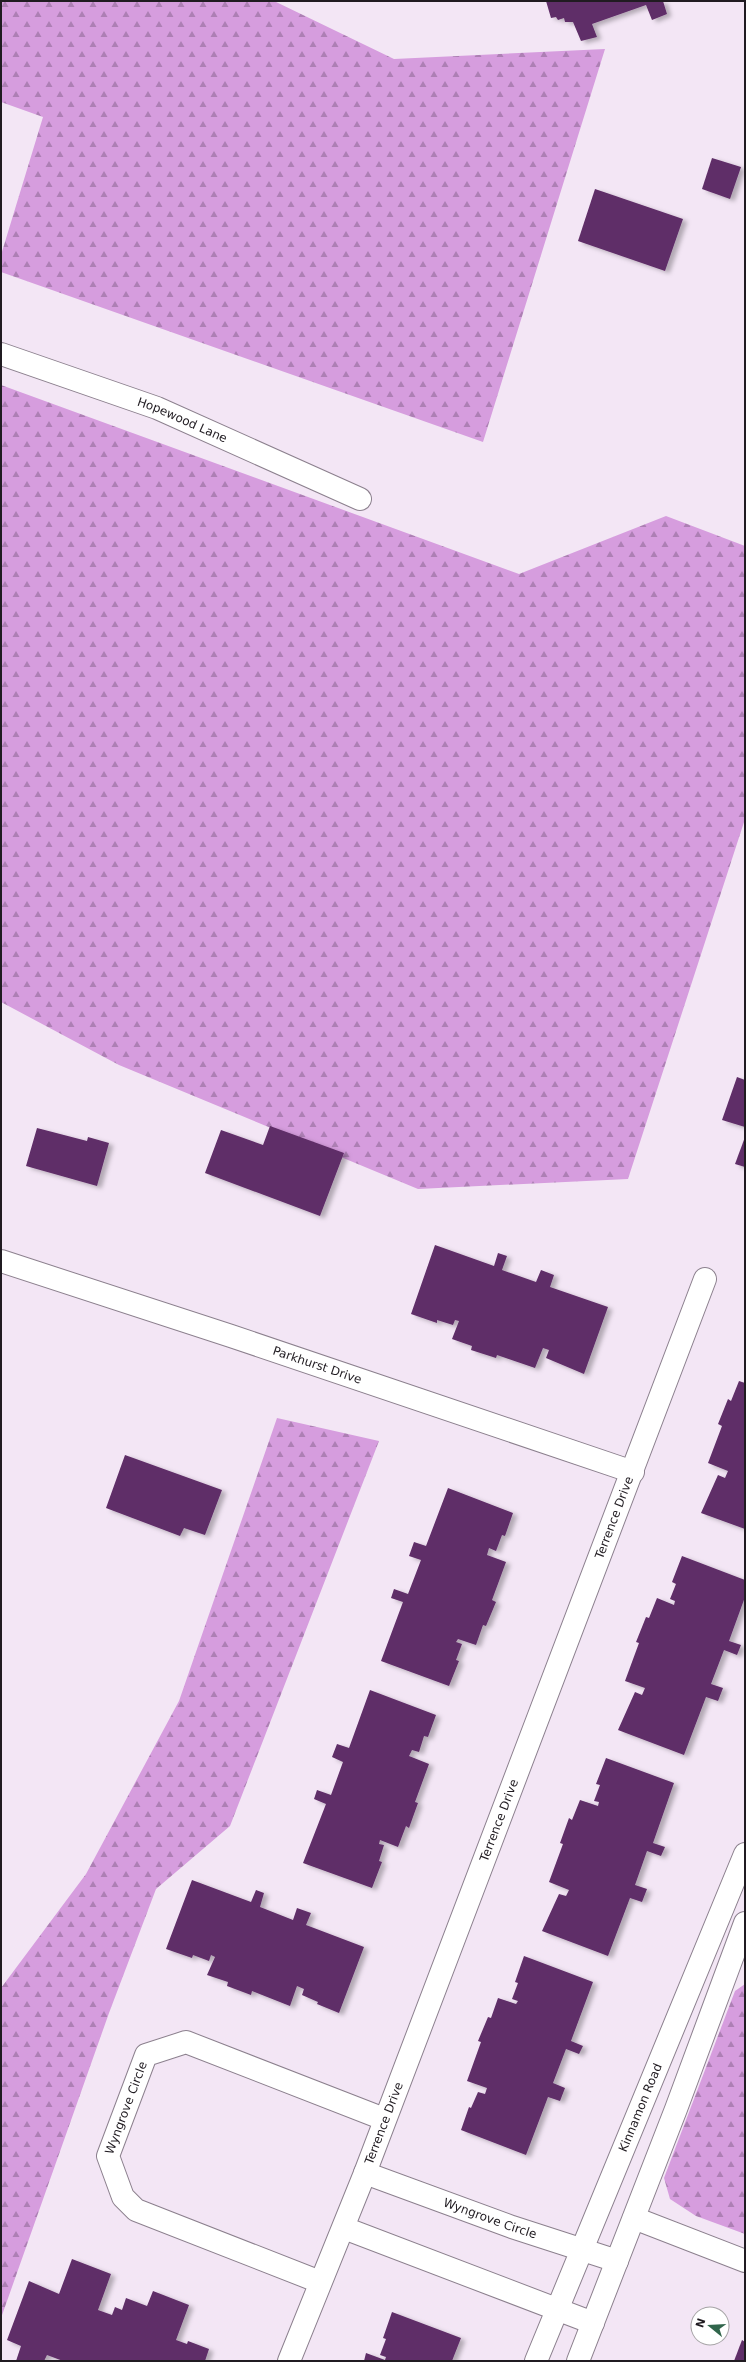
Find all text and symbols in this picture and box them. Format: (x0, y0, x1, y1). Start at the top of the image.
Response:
street label: Hopewood Lane (136, 395, 229, 446)
street label: Parkhurst Drive (271, 1344, 364, 1387)
street label: Terrence Drive (592, 1474, 636, 1562)
street label: Terrence Drive (477, 1777, 521, 1864)
street label: Wyngrove Circle (102, 2060, 150, 2156)
street label: Kinnamon Road (616, 2061, 665, 2154)
street label: Terrence Drive (362, 2080, 406, 2167)
street label: Wyngrove Circle (441, 2195, 538, 2241)
north arrow (690, 2306, 730, 2346)
text: N (693, 2317, 709, 2329)

